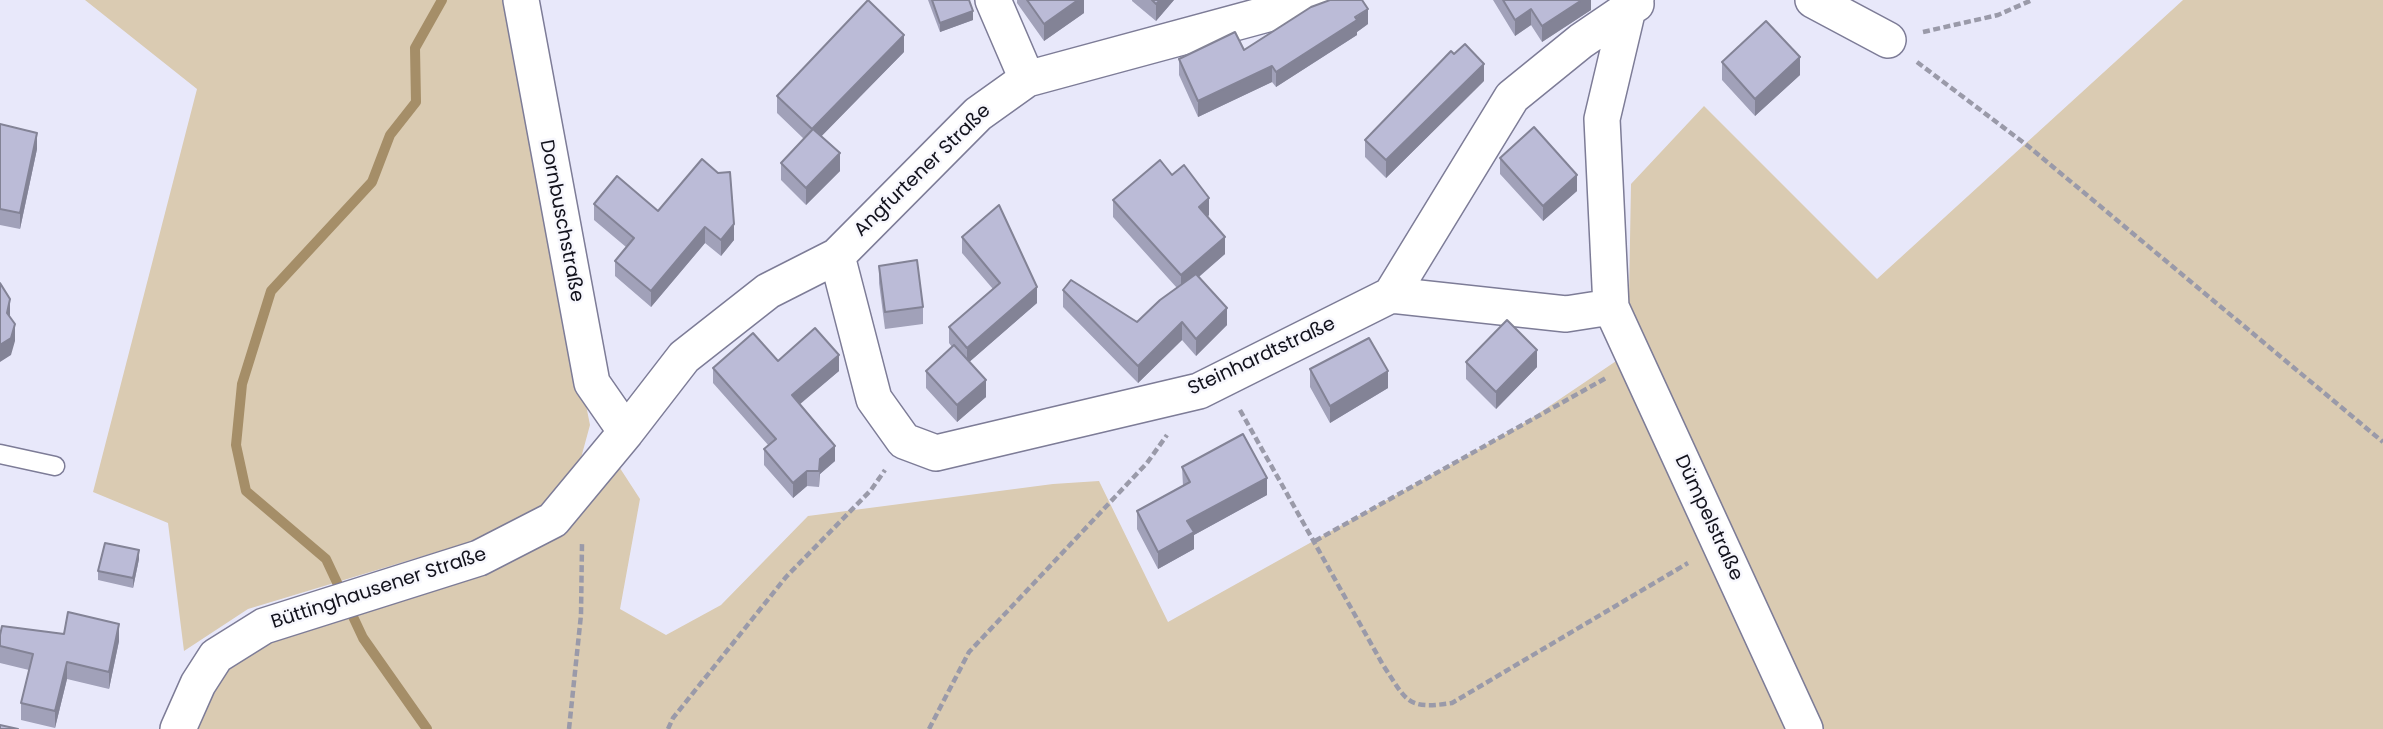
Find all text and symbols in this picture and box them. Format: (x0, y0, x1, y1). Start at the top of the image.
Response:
street label: Angfurtener Straße (850, 100, 996, 242)
street label: Dornbuschstraße (534, 138, 588, 304)
street label: Steinhardtstraße (1185, 313, 1339, 401)
street label: Dümpelstraße (1669, 452, 1747, 584)
street label: Büttinghausener Straße (268, 543, 490, 635)

